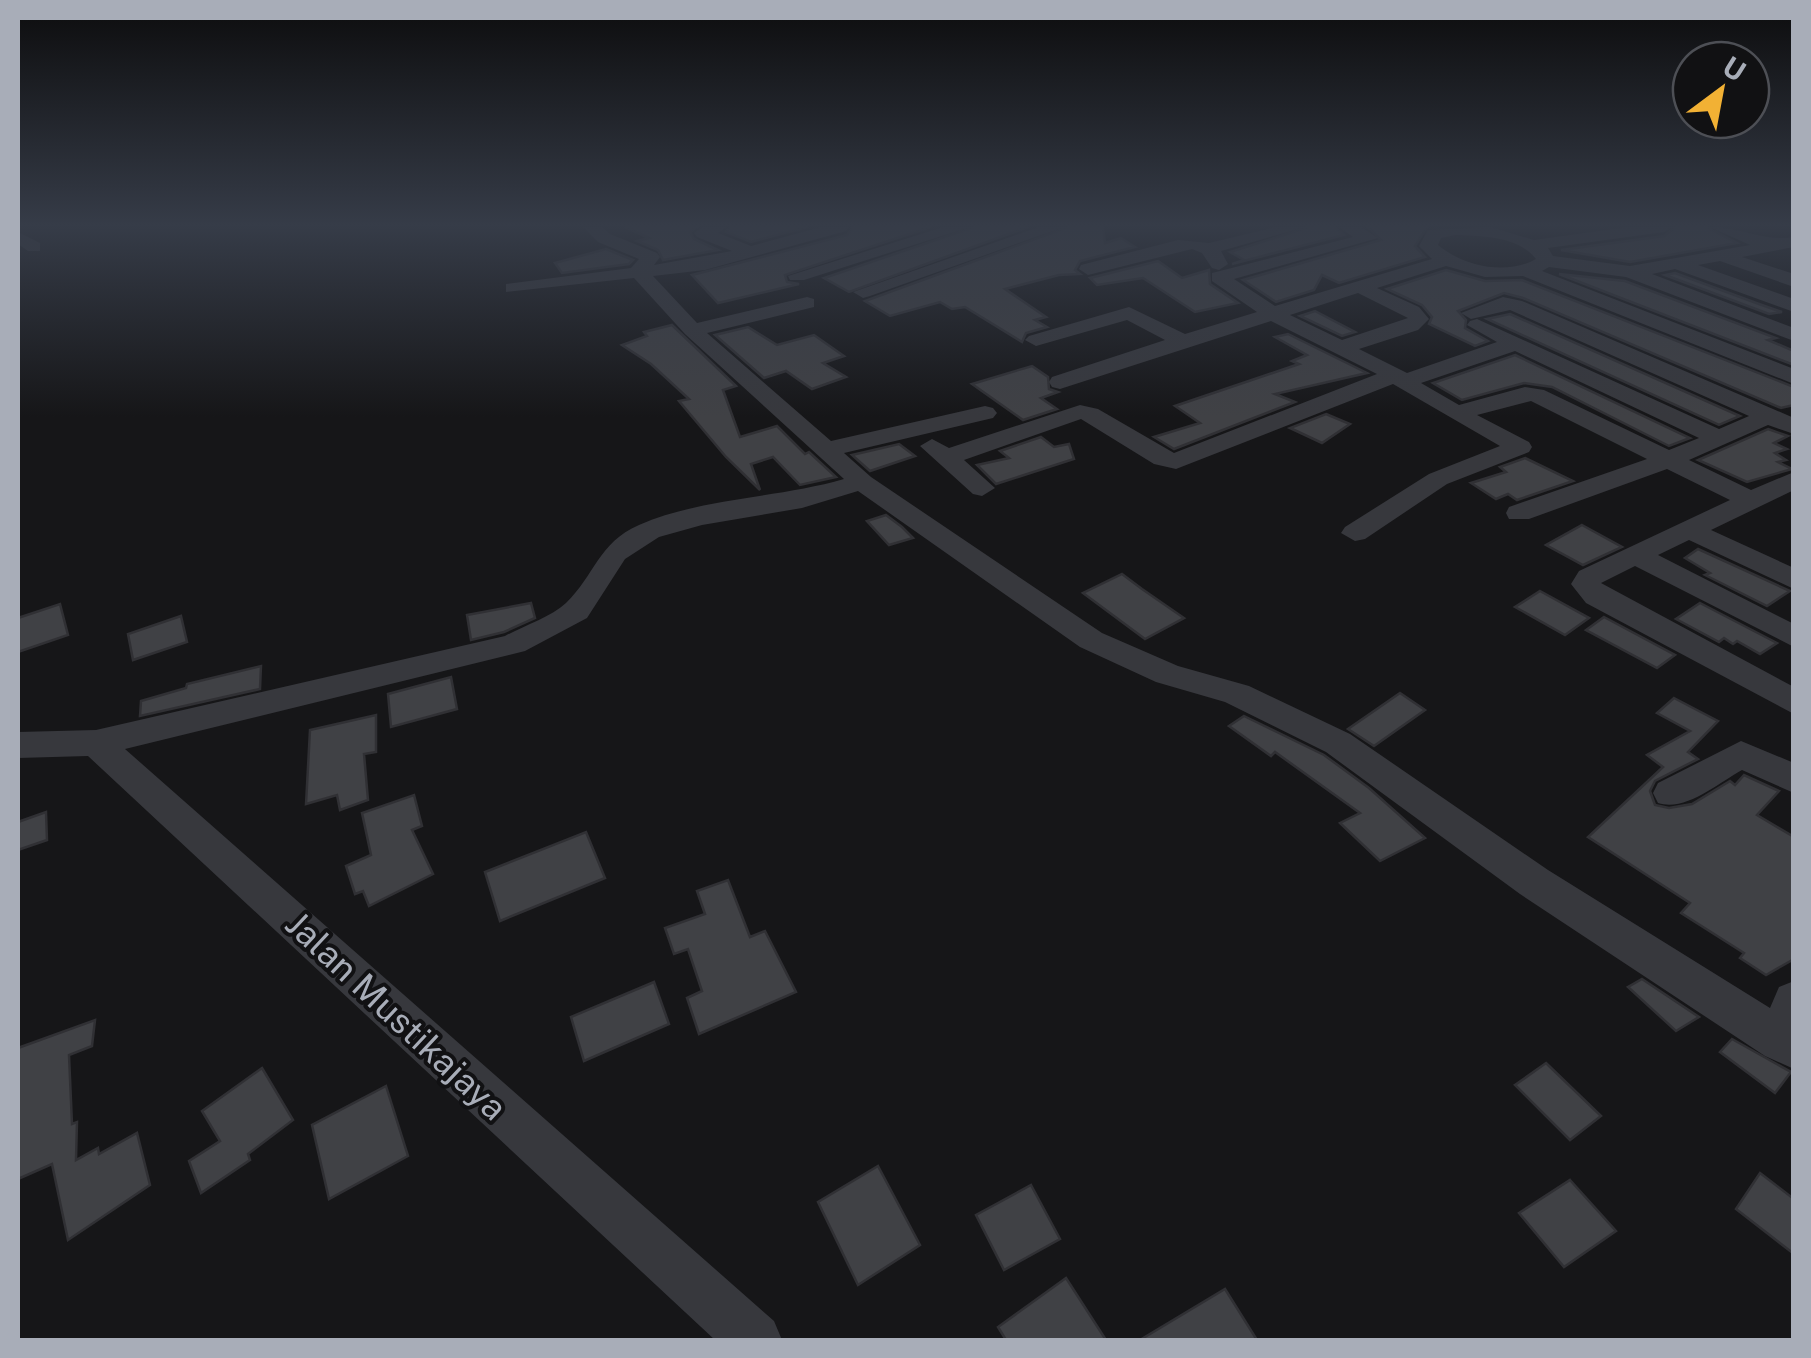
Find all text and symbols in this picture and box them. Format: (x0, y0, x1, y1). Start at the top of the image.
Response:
north arrow (1671, 40, 1771, 140)
text: U (1717, 49, 1752, 88)
street label: Jalan Mustikajaya (278, 903, 515, 1128)

